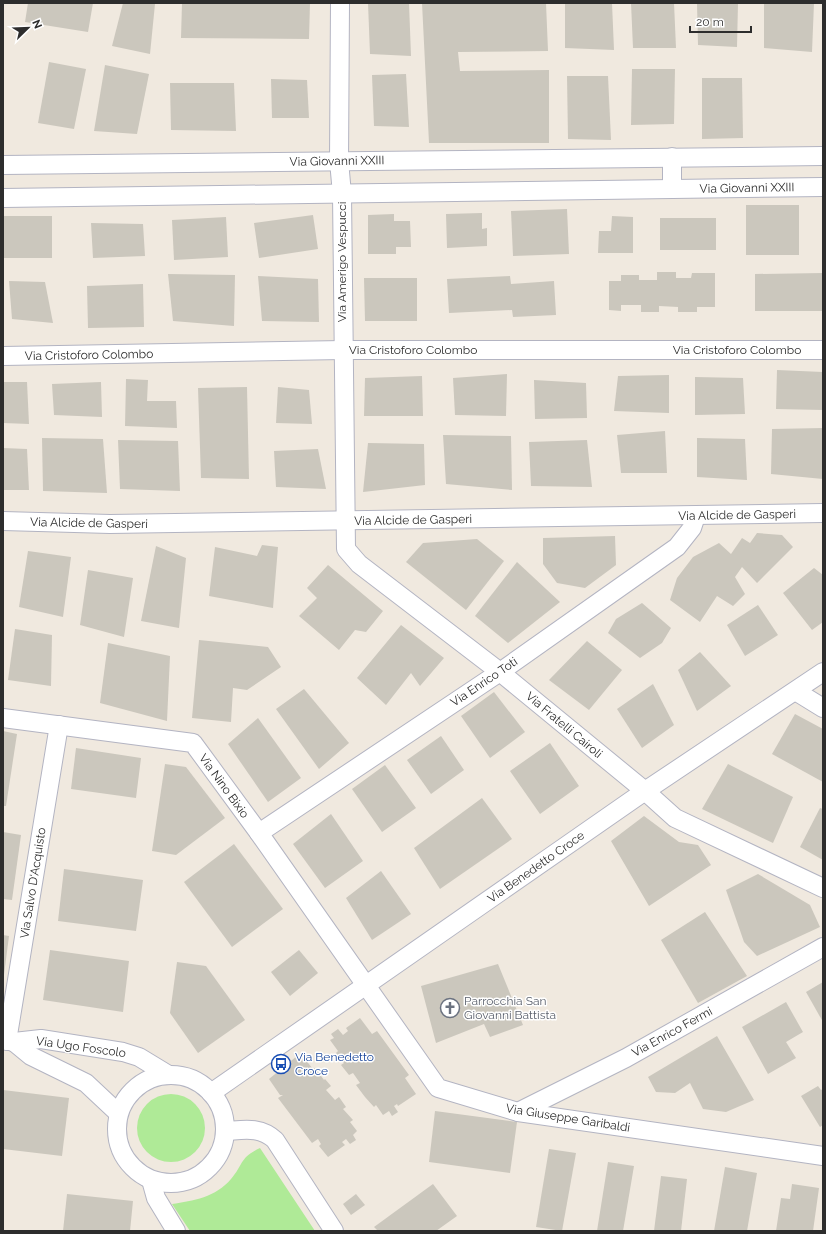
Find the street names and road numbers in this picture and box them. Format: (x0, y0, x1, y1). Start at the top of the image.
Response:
street label: Via Giovanni XXIII (289, 153, 385, 169)
street label: Via Giovanni XXIII (699, 180, 795, 196)
street label: Via Amerigo Vespucci (335, 202, 349, 322)
street label: Via Cristoforo Colombo (349, 343, 477, 357)
street label: Via Cristoforo Colombo (673, 343, 801, 357)
street label: Via Cristoforo Colombo (25, 347, 153, 363)
street label: Via Alcide de Gasperi (678, 507, 796, 523)
street label: Via Alcide de Gasperi (354, 512, 472, 528)
street label: Via Alcide de Gasperi (30, 515, 148, 531)
street label: Via Enrico Toti (448, 655, 520, 709)
street label: Via Fratelli Cairoli (523, 689, 605, 761)
street label: Via Nino Bixio (196, 751, 252, 821)
street label: Via Salvo D'Acquisto (17, 826, 49, 940)
street label: Via Benedetto Croce (485, 828, 587, 906)
street label: Via Enrico Fermi (629, 1004, 715, 1060)
street label: Via Ugo Foscolo (35, 1034, 127, 1060)
street label: Via Giuseppe Garibaldi (505, 1101, 631, 1135)

